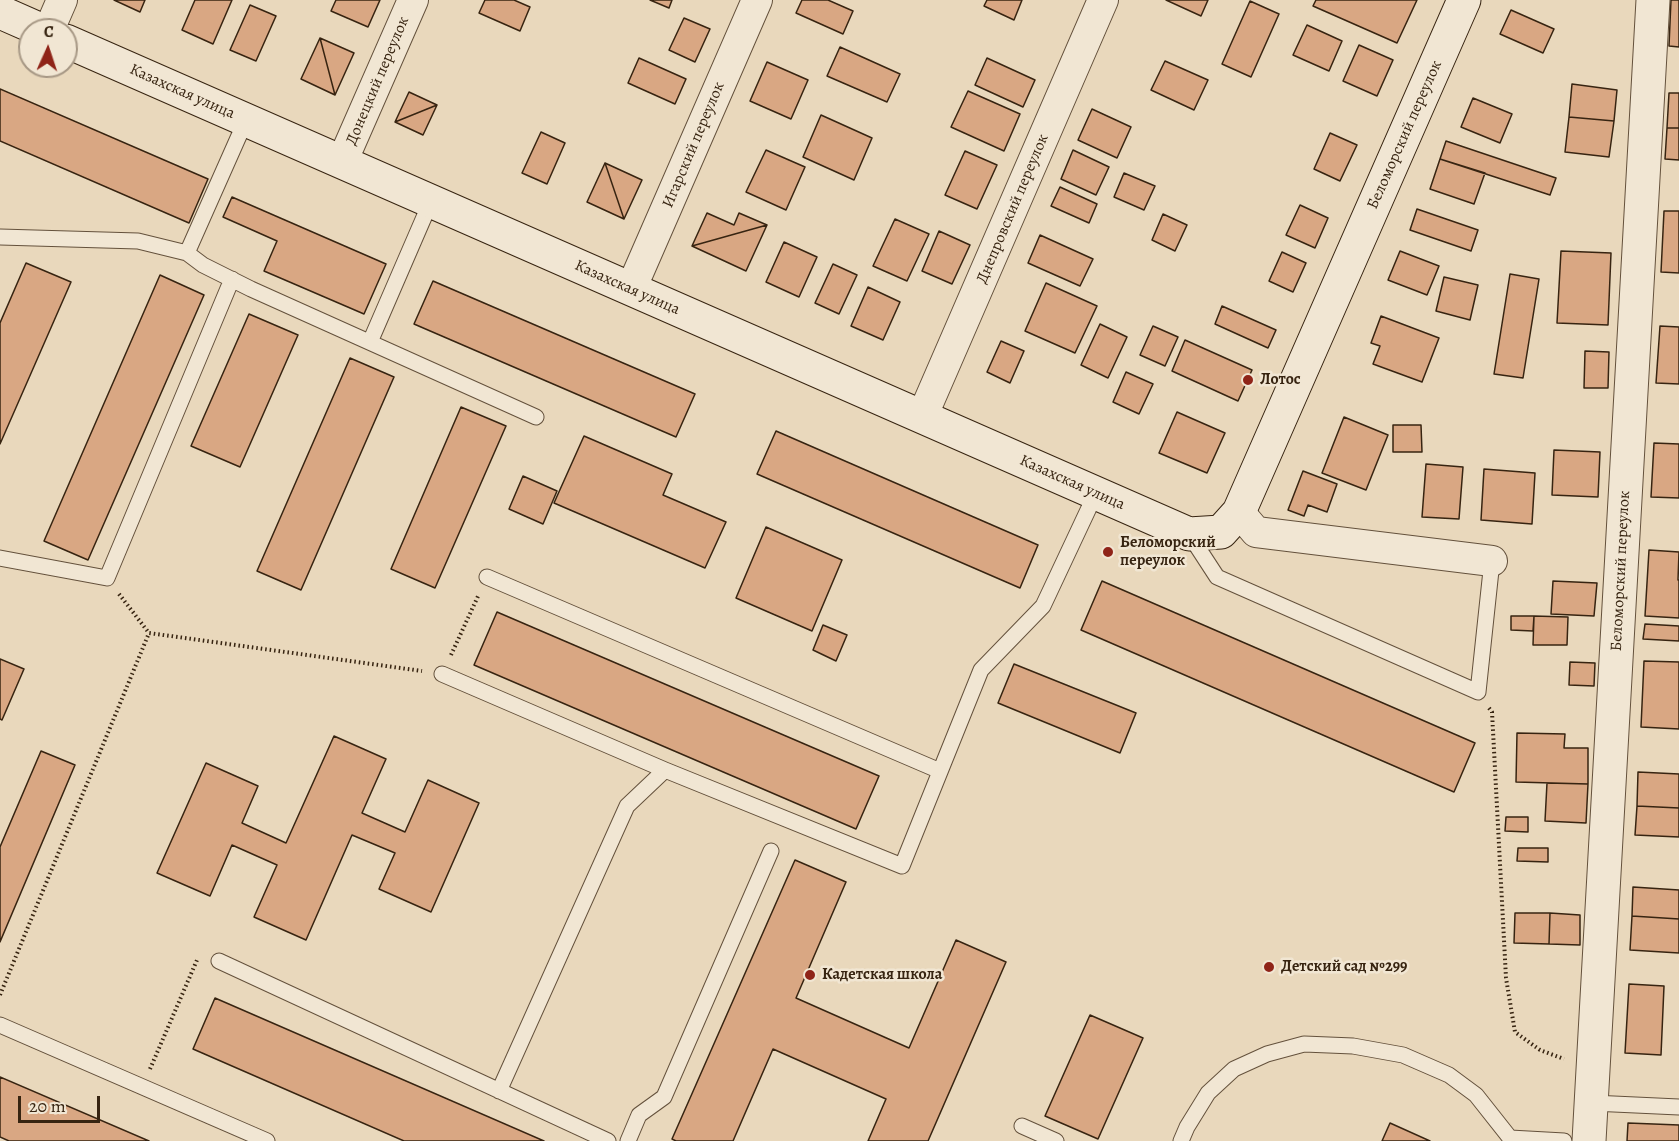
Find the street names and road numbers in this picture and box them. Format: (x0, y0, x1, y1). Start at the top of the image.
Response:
street label: Донецкий переулок (342, 14, 414, 148)
street label: Беломорский переулок (1363, 58, 1447, 212)
street label: Казахская улица (126, 60, 238, 124)
street label: Игарский переулок (659, 79, 729, 211)
street label: Днепровский переулок (973, 131, 1053, 287)
street label: Казахская улица (571, 256, 683, 320)
street label: Казахская улица (1016, 451, 1128, 515)
street label: Беломорский переулок (1607, 490, 1635, 652)

